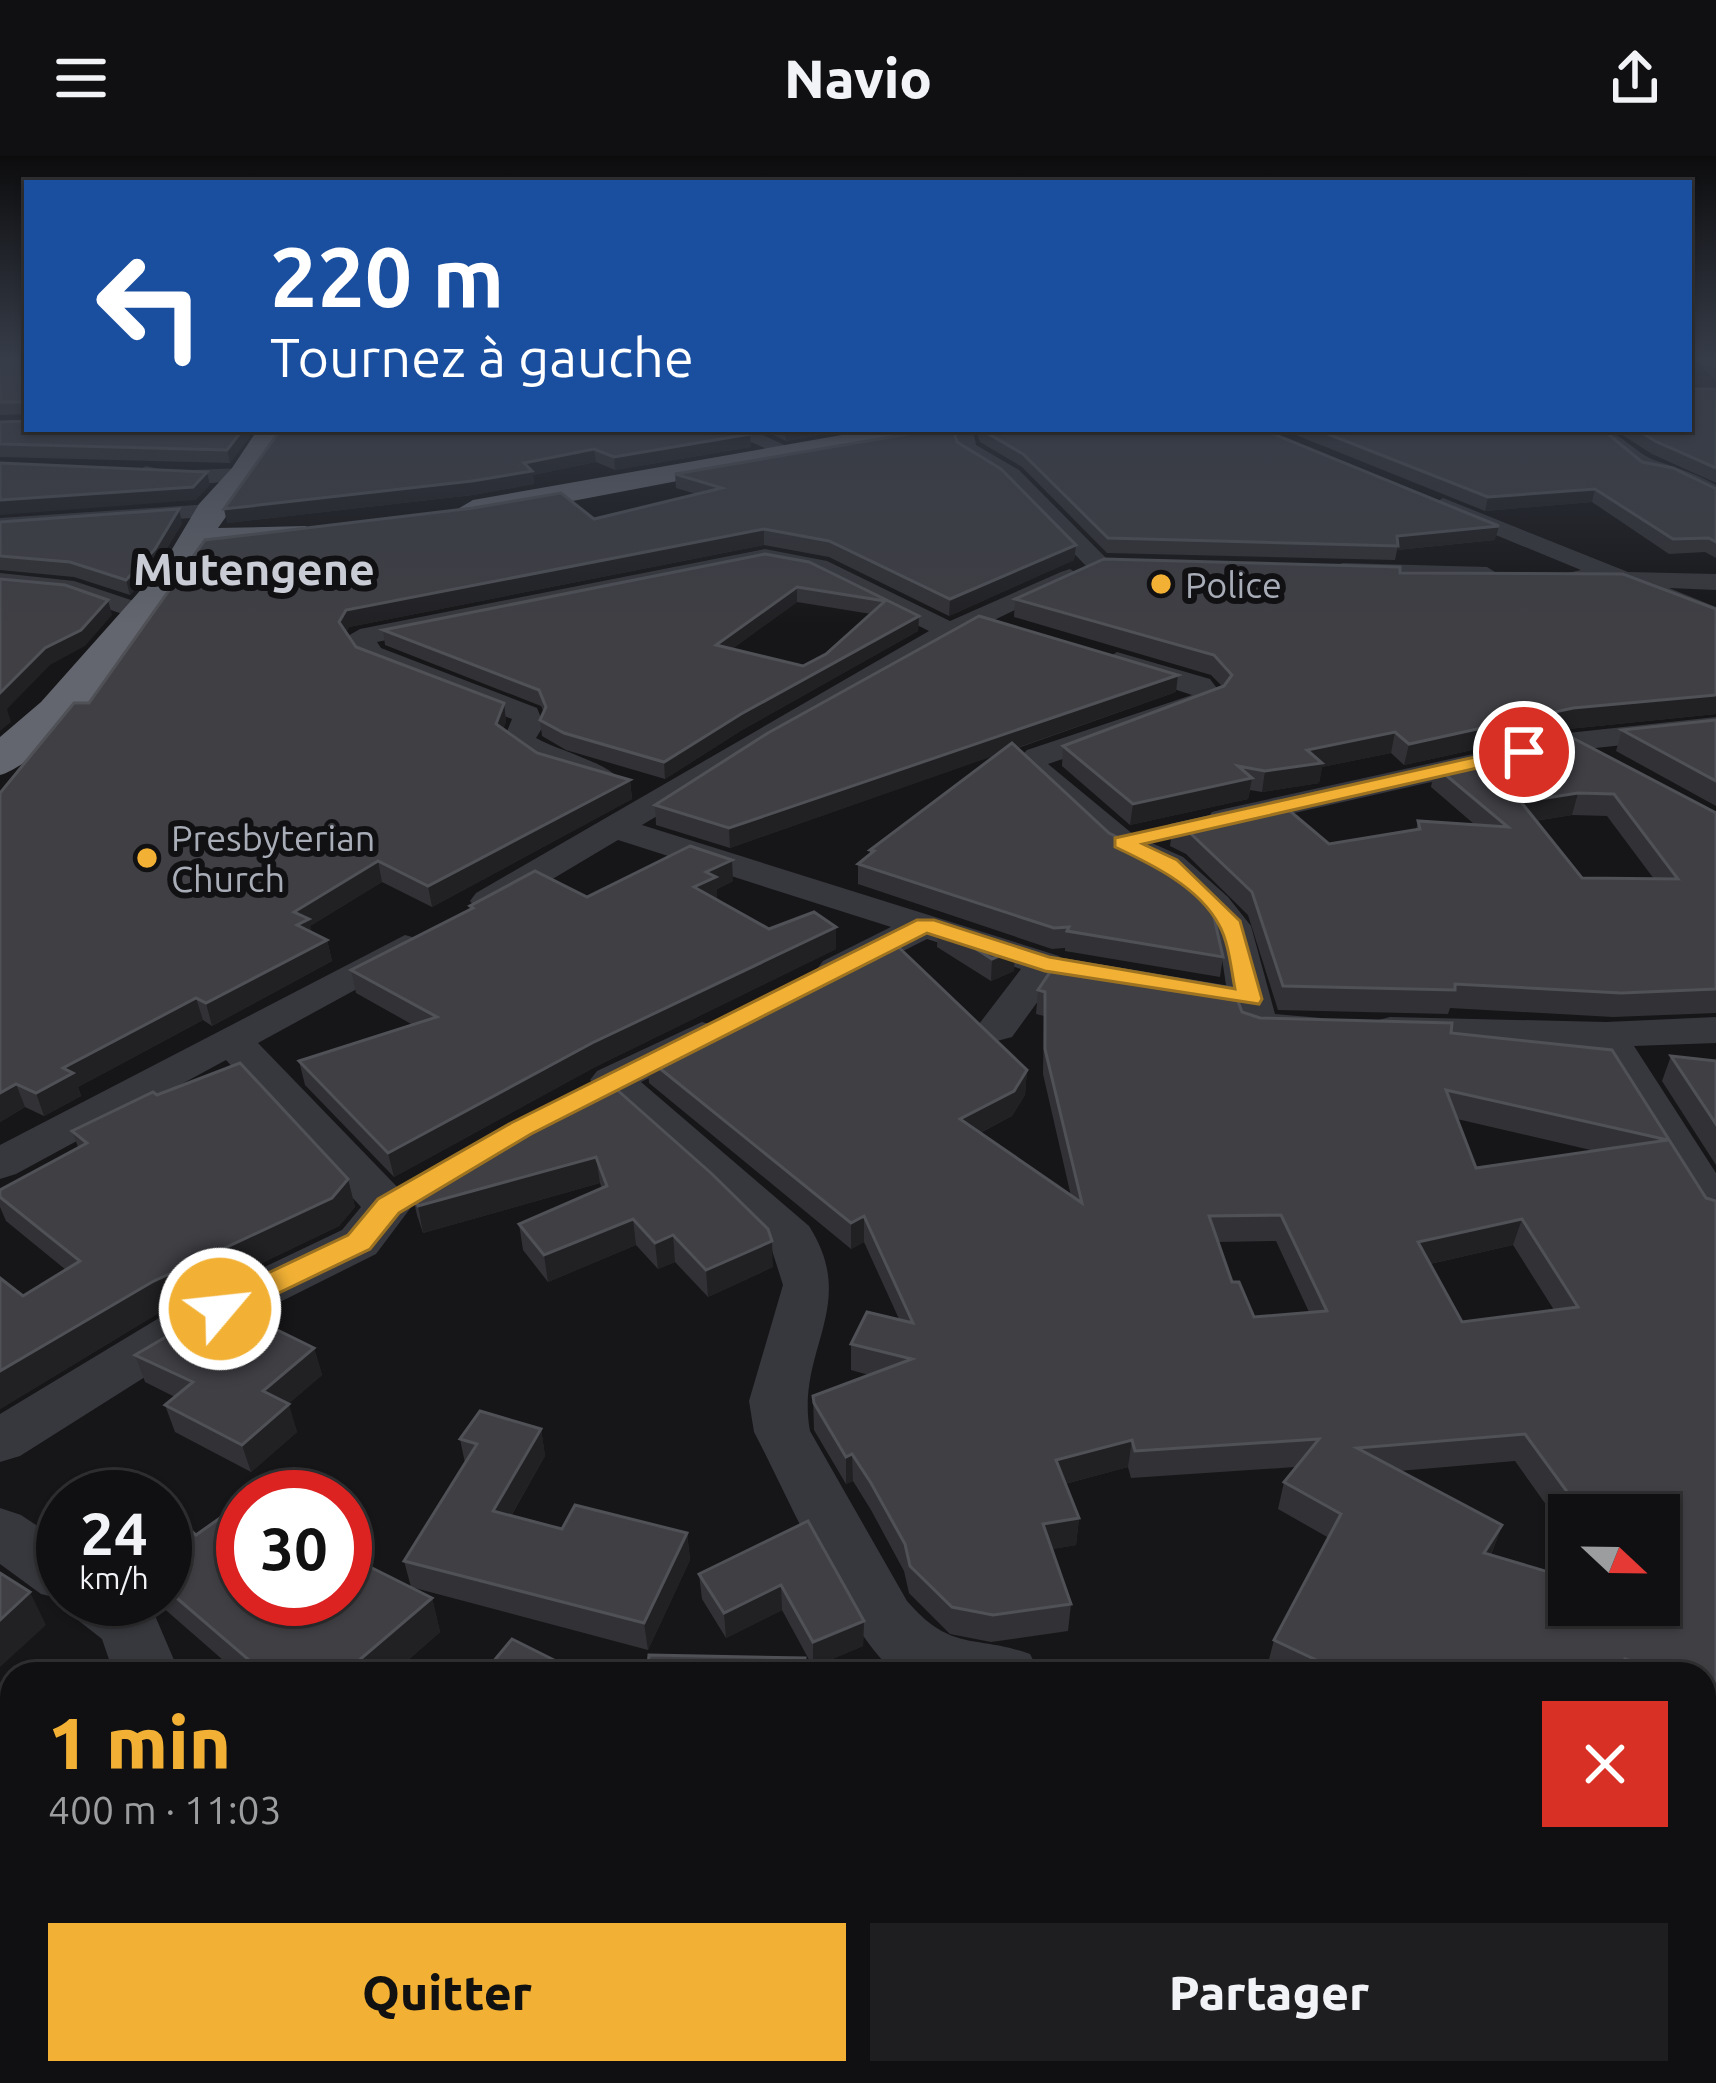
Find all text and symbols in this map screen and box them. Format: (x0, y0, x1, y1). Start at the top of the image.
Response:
icon: menu (48, 45, 114, 111)
icon: share (1602, 45, 1668, 111)
text: Navio (784, 48, 932, 108)
icon: left (72, 228, 228, 384)
text: 220 m (270, 229, 504, 323)
text: Tournez à gauche (270, 327, 694, 387)
district label: Mutengene (133, 543, 375, 594)
place label: Police (1185, 564, 1282, 605)
marker: Police (1148, 571, 1174, 597)
pin (1473, 701, 1575, 803)
icon: arrive (1491, 719, 1557, 785)
place label: Presbyterian Church (171, 817, 375, 899)
marker: Presbyterian Church (134, 845, 160, 871)
position arrow (157, 1246, 283, 1372)
speed limit sign: 30 (216, 1470, 372, 1626)
north arrow (1548, 1494, 1680, 1626)
map controls (1548, 1494, 1680, 1626)
text: 24 (80, 1499, 148, 1566)
text: km/h (79, 1561, 149, 1595)
button: close (1542, 1701, 1668, 1827)
text: 1 min (48, 1702, 231, 1783)
text: 400 m · 11:03 (48, 1788, 282, 1831)
button: Quitter (48, 1923, 846, 2061)
button: Partager (870, 1923, 1668, 2061)

